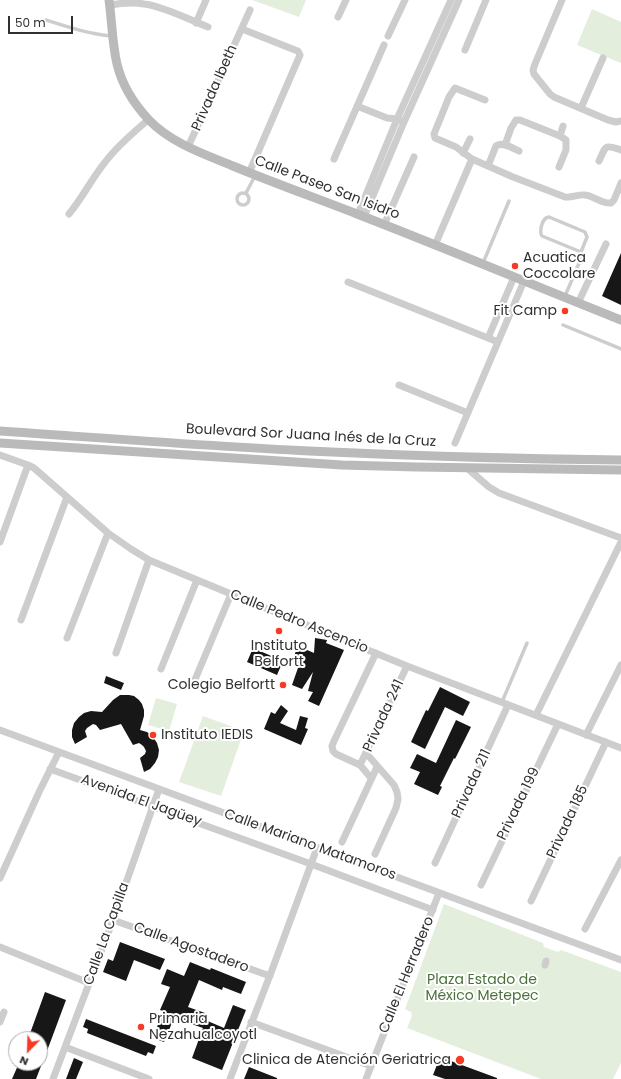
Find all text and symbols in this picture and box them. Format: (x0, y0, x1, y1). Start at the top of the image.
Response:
scale bar (10, 8, 75, 34)
text: 50 m (15, 14, 46, 31)
street label: Privada Ibeth (189, 42, 241, 134)
street label: Calle Paseo San Isidro (252, 153, 402, 223)
place label: Acuatica Coccolare (523, 250, 596, 282)
marker: Acuatica Coccolare (510, 261, 520, 271)
place label: Fit Camp (494, 303, 557, 319)
marker: Fit Camp (560, 306, 570, 316)
street label: Boulevard Sor Juana Inés de la Cruz (185, 421, 437, 451)
street label: Calle Pedro Ascencio (227, 587, 371, 657)
marker: Instituto Belfortt (274, 626, 284, 636)
place label: Instituto Belfortt (251, 638, 307, 670)
place label: Colegio Belfortt (168, 677, 275, 693)
street label: Privada 241 (360, 677, 408, 755)
marker: Colegio Belfortt (278, 680, 288, 690)
place label: Instituto IEDIS (161, 727, 253, 743)
marker: Instituto IEDIS (148, 730, 158, 740)
street label: Privada 211 (449, 747, 495, 821)
street label: Privada 199 (494, 765, 544, 843)
street label: Avenida El Jagüey (78, 771, 204, 831)
street label: Privada 185 (544, 783, 592, 861)
street label: Calle Mariano Matamoros (222, 806, 398, 884)
street label: Calle La Capilla (81, 880, 133, 988)
street label: Calle El Herradero (376, 914, 438, 1036)
street label: Calle Agostadero (131, 919, 251, 977)
park label: Plaza Estado de México Metepec (425, 972, 539, 1004)
place label: Primaria Nezahualcoyotl (149, 1011, 257, 1044)
marker: Primaria Nezahualcoyotl (136, 1022, 146, 1032)
north arrow (8, 1031, 48, 1071)
text: N (17, 1052, 31, 1070)
place label: Clinica de Atención Geriatrica (242, 1052, 451, 1068)
marker: Clinica de Atención Geriatrica (454, 1054, 466, 1066)

